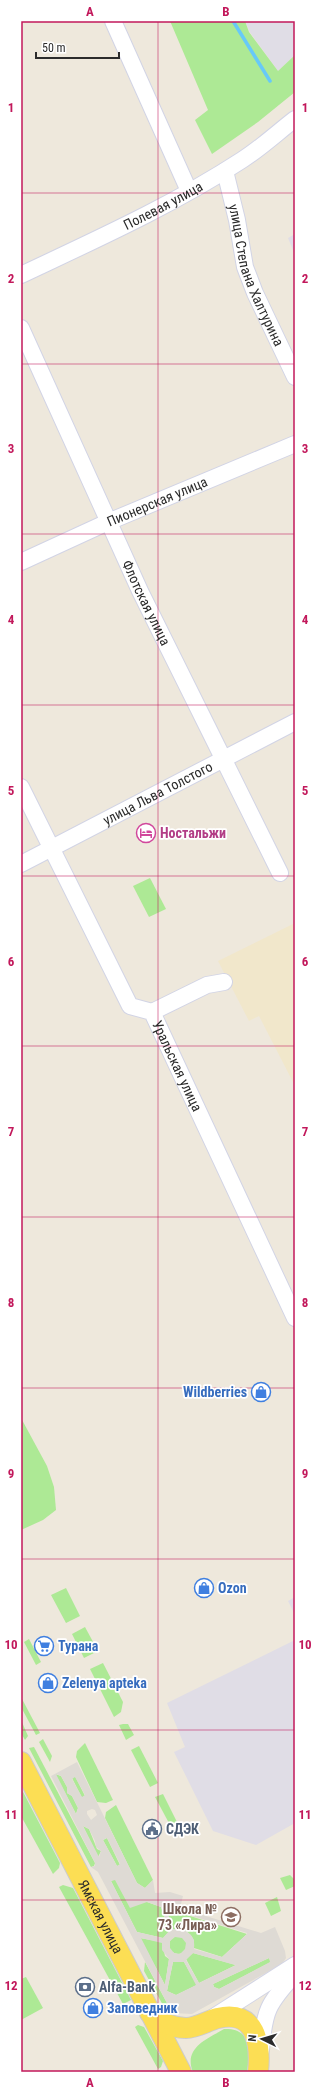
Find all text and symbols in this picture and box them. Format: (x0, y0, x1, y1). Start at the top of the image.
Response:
text: A (86, 4, 94, 19)
text: B (222, 4, 230, 19)
scale bar (36, 34, 119, 60)
text: 50 m (42, 41, 66, 55)
text: 1 (8, 100, 14, 115)
text: 1 (302, 100, 308, 115)
street label: Полевая улица (121, 178, 205, 233)
street label: улица Степана Халтурина (225, 202, 287, 349)
text: 2 (8, 271, 15, 286)
text: 2 (302, 271, 309, 286)
text: 3 (8, 441, 14, 456)
text: 3 (302, 441, 308, 456)
street label: Пионерская улица (105, 473, 210, 530)
street label: Флотская улица (119, 558, 174, 648)
text: 4 (8, 612, 15, 627)
text: 4 (302, 612, 309, 627)
street label: улица Льва Толстого (100, 758, 215, 828)
text: 5 (8, 783, 15, 798)
text: 5 (302, 783, 309, 798)
hotel icon: Ностальжи (135, 822, 157, 844)
place label: Ностальжи (160, 825, 226, 841)
text: 6 (8, 954, 15, 969)
text: 6 (302, 954, 309, 969)
street label: Уральская улица (149, 1018, 205, 1114)
text: 7 (8, 1124, 15, 1139)
text: 7 (302, 1124, 309, 1139)
text: 8 (8, 1295, 14, 1310)
text: 8 (302, 1295, 308, 1310)
shop icon: Wildberries (250, 1381, 272, 1403)
place label: Wildberries (183, 1384, 247, 1400)
text: 9 (8, 1466, 14, 1481)
text: 9 (302, 1466, 308, 1481)
shop icon: Ozon (193, 1577, 215, 1599)
place label: Ozon (218, 1580, 247, 1596)
supermarket icon: Турана (33, 1635, 55, 1657)
text: 10 (4, 1637, 18, 1652)
text: 10 (298, 1637, 312, 1652)
place label: Турана (58, 1638, 99, 1654)
shop icon: Zelenya apteka (37, 1672, 59, 1694)
place label: Zelenya apteka (62, 1675, 147, 1691)
text: 11 (4, 1807, 18, 1822)
text: 11 (298, 1807, 312, 1822)
public building icon: СДЭК (141, 1818, 163, 1840)
place label: СДЭК (166, 1821, 199, 1837)
street label: Ямская улица (75, 1877, 126, 1956)
place label: Школа № 73 «Лира» (158, 1901, 217, 1933)
school or university icon: Школа № 73 «Лира» (220, 1906, 242, 1928)
bank icon: Alfa-Bank (74, 1976, 96, 1998)
text: 12 (4, 1978, 18, 1993)
text: 12 (298, 1978, 312, 1993)
place label: Alfa-Bank (99, 1979, 155, 1995)
shop icon: Заповедник (82, 1997, 104, 2019)
place label: Заповедник (107, 2000, 178, 2016)
north arrow (242, 2019, 282, 2059)
text: N (246, 2034, 259, 2042)
text: A (86, 2075, 94, 2090)
text: B (222, 2075, 230, 2090)

